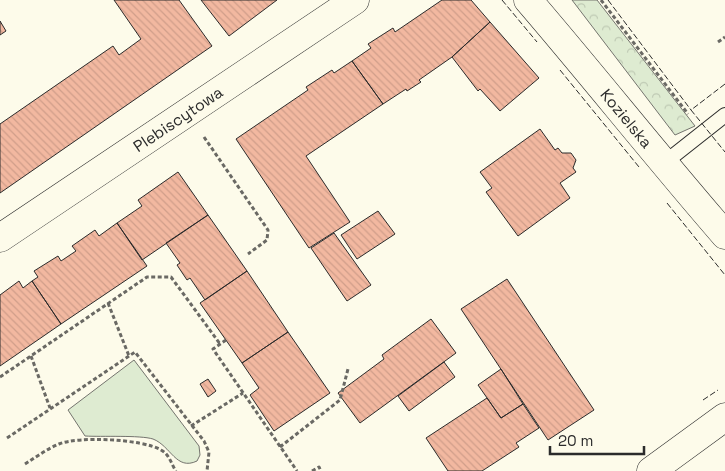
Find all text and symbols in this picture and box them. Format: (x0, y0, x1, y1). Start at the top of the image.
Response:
street label: Plebiscytowa (129, 82, 227, 157)
street label: Kozielska (596, 85, 657, 152)
scale bar (550, 424, 644, 456)
text: 20 m (558, 431, 593, 450)

